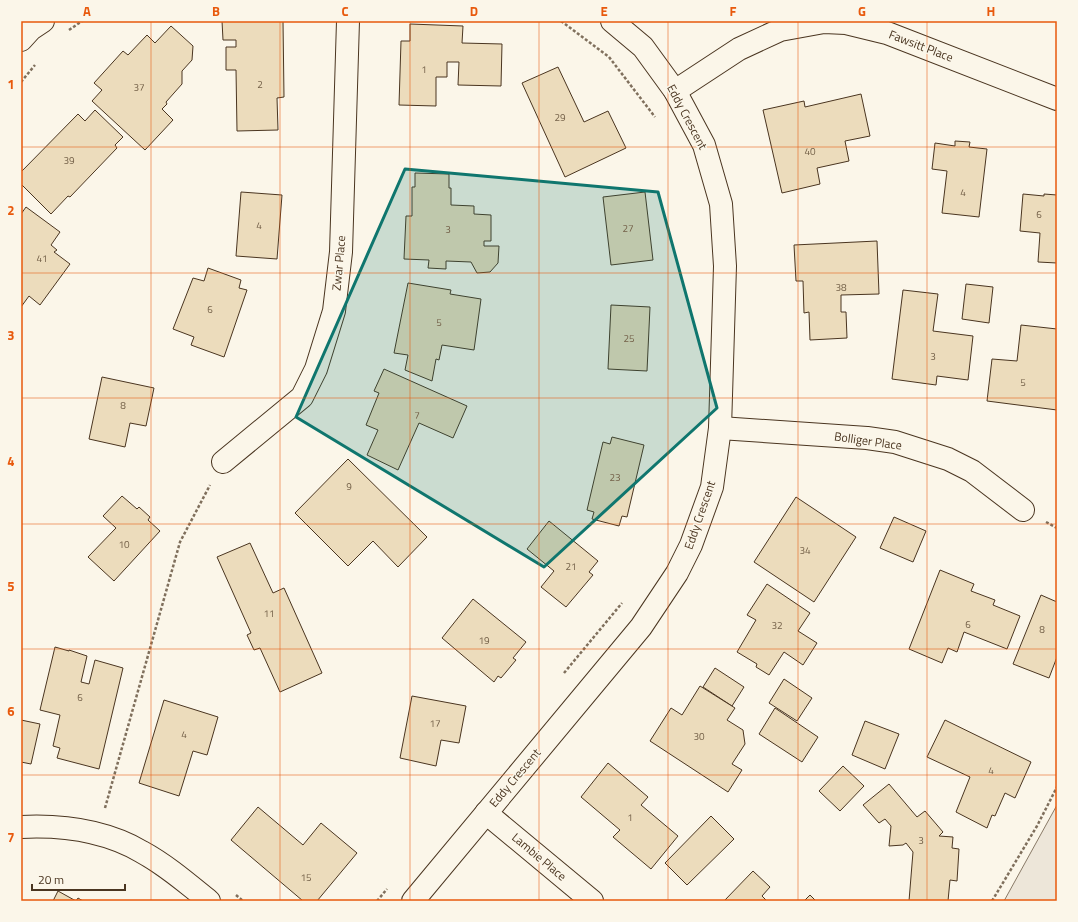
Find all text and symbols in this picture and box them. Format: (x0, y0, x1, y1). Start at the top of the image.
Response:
text: A (83, 1, 91, 21)
text: B (212, 1, 220, 21)
text: C (341, 1, 349, 21)
text: D (470, 1, 478, 21)
text: E (600, 1, 608, 21)
text: F (730, 1, 737, 21)
text: G (858, 1, 866, 21)
text: H (987, 1, 995, 21)
street label: Fawsitt Place (886, 25, 956, 66)
house number: 1 (421, 62, 427, 77)
text: 1 (7, 74, 15, 94)
house number: 2 (257, 77, 263, 92)
house number: 37 (133, 80, 145, 95)
street label: Eddy Crescent (662, 81, 713, 154)
house number: 29 (554, 110, 566, 125)
house number: 40 (804, 144, 816, 159)
house number: 39 (63, 153, 75, 168)
house number: 4 (960, 185, 966, 200)
text: 2 (7, 200, 15, 220)
house number: 6 (1036, 207, 1042, 222)
house number: 4 (256, 218, 262, 233)
house number: 27 (622, 221, 634, 236)
house number: 3 (445, 222, 451, 237)
street label: Zwar Place (327, 235, 350, 291)
house number: 41 (36, 251, 48, 266)
house number: 38 (835, 280, 847, 295)
house number: 6 (207, 302, 213, 317)
house number: 5 (436, 315, 442, 330)
text: 3 (7, 325, 15, 345)
house number: 25 (623, 331, 635, 346)
house number: 3 (930, 349, 936, 364)
house number: 5 (1020, 375, 1026, 390)
house number: 8 (120, 398, 126, 413)
house number: 7 (414, 408, 420, 423)
street label: Bolliger Place (833, 426, 903, 455)
text: 4 (7, 451, 15, 471)
house number: 23 (609, 470, 621, 485)
street label: Eddy Crescent (679, 477, 720, 552)
house number: 9 (346, 479, 352, 494)
house number: 10 (118, 537, 130, 552)
house number: 34 (799, 543, 811, 558)
house number: 21 (565, 559, 577, 574)
text: 5 (7, 576, 15, 596)
house number: 11 (263, 606, 275, 621)
house number: 6 (965, 617, 971, 632)
house number: 32 (771, 618, 783, 633)
house number: 8 (1039, 622, 1045, 637)
house number: 19 (478, 633, 490, 648)
house number: 6 (77, 690, 83, 705)
text: 6 (7, 701, 15, 721)
house number: 17 (429, 716, 441, 731)
house number: 4 (181, 727, 187, 742)
house number: 30 (693, 729, 705, 744)
street label: Eddy Crescent (484, 744, 545, 811)
house number: 4 (988, 763, 994, 778)
house number: 1 (627, 810, 633, 825)
text: 7 (7, 827, 15, 847)
street label: Lambie Place (508, 828, 571, 885)
house number: 3 (918, 833, 924, 848)
scale bar (32, 866, 125, 892)
text: 20 m (38, 870, 64, 889)
house number: 15 (300, 870, 312, 885)

